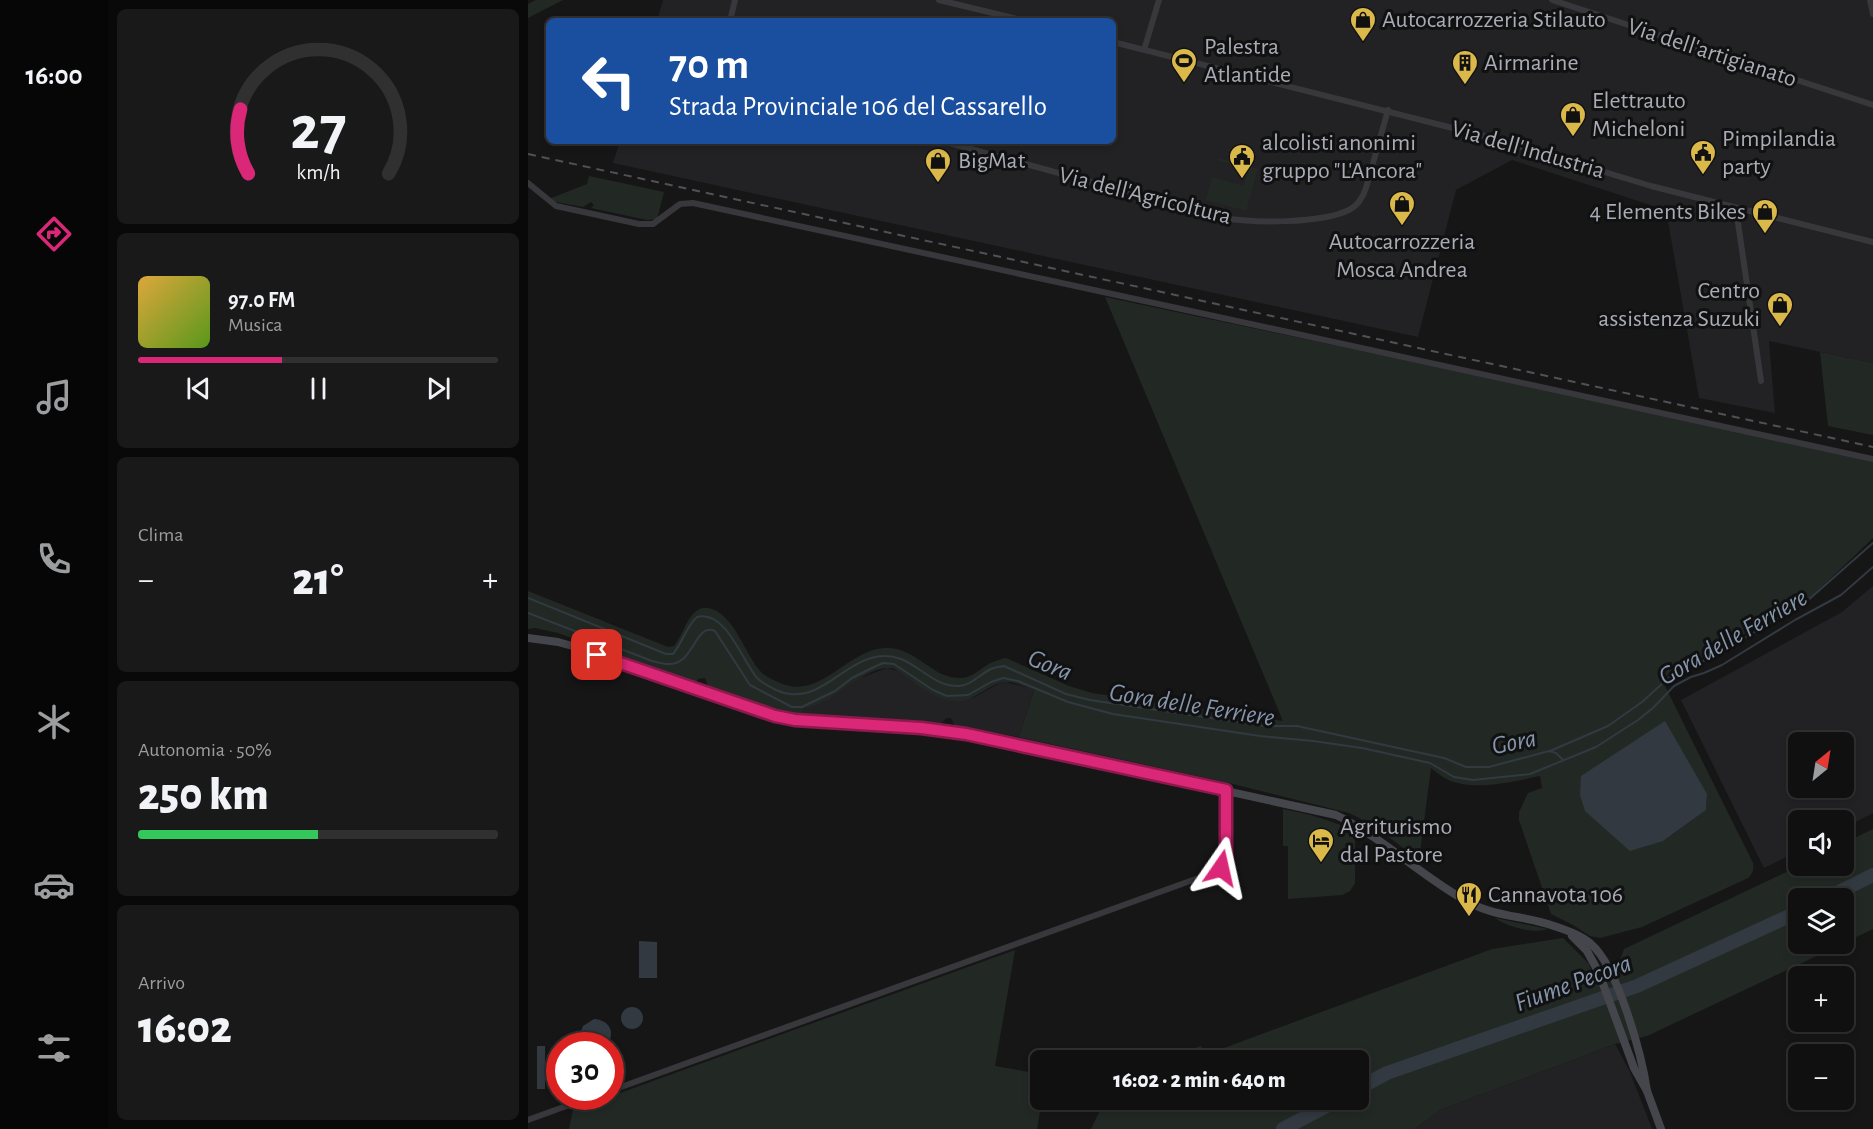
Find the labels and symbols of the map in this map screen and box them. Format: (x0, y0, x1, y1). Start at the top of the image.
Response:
shop icon: Autocarrozzeria Stilauto (1348, 5, 1378, 43)
place label: Autocarrozzeria Stilauto (1382, 8, 1606, 32)
street label: Via dell'artigianato (1624, 14, 1800, 92)
place label: Palestra Atlantide (1204, 35, 1291, 87)
sports icon: Palestra Atlantide (1169, 46, 1199, 84)
building icon: Airmarine (1450, 48, 1480, 86)
place label: Airmarine (1484, 51, 1579, 75)
place label: Elettrauto Micheloni (1592, 89, 1686, 141)
shop icon: Elettrauto Micheloni (1558, 100, 1588, 138)
street label: Via dell'Industria (1449, 117, 1607, 183)
place label: Pimpilandia party (1722, 127, 1836, 179)
place label: alcolisti anonimi gruppo "L'Ancora" (1262, 131, 1422, 183)
public building icon: Pimpilandia party (1688, 138, 1718, 176)
public building icon: alcolisti anonimi gruppo "L'Ancora" (1227, 142, 1257, 180)
shop icon: BigMat (923, 146, 953, 184)
place label: BigMat (958, 149, 1026, 173)
street label: Via dell'Agricoltura (1056, 163, 1234, 229)
shop icon: Autocarrozzeria Mosca Andrea (1387, 189, 1417, 227)
shop icon: 4 Elements Bikes (1750, 197, 1780, 235)
place label: 4 Elements Bikes (1590, 200, 1746, 224)
place label: Autocarrozzeria Mosca Andrea (1329, 230, 1475, 282)
place label: Centro assistenza Suzuki (1598, 279, 1760, 331)
shop icon: Centro assistenza Suzuki (1765, 290, 1795, 328)
water label: Gora delle Ferriere (1654, 584, 1812, 690)
pin (571, 629, 622, 680)
water label: Gora (1024, 645, 1076, 685)
water label: Gora delle Ferriere (1108, 679, 1277, 731)
water label: Gora (1489, 725, 1539, 759)
north arrow (1788, 732, 1854, 798)
place label: Agriturismo dal Pastore (1340, 815, 1452, 867)
hotel icon: Agriturismo dal Pastore (1306, 826, 1336, 864)
position arrow (1189, 836, 1253, 900)
restaurant icon: Cannavota 106 (1454, 880, 1484, 918)
place label: Cannavota 106 (1488, 883, 1623, 907)
water label: Fiume Pecora (1511, 950, 1635, 1016)
speed limit sign: 30 (546, 1032, 624, 1110)

